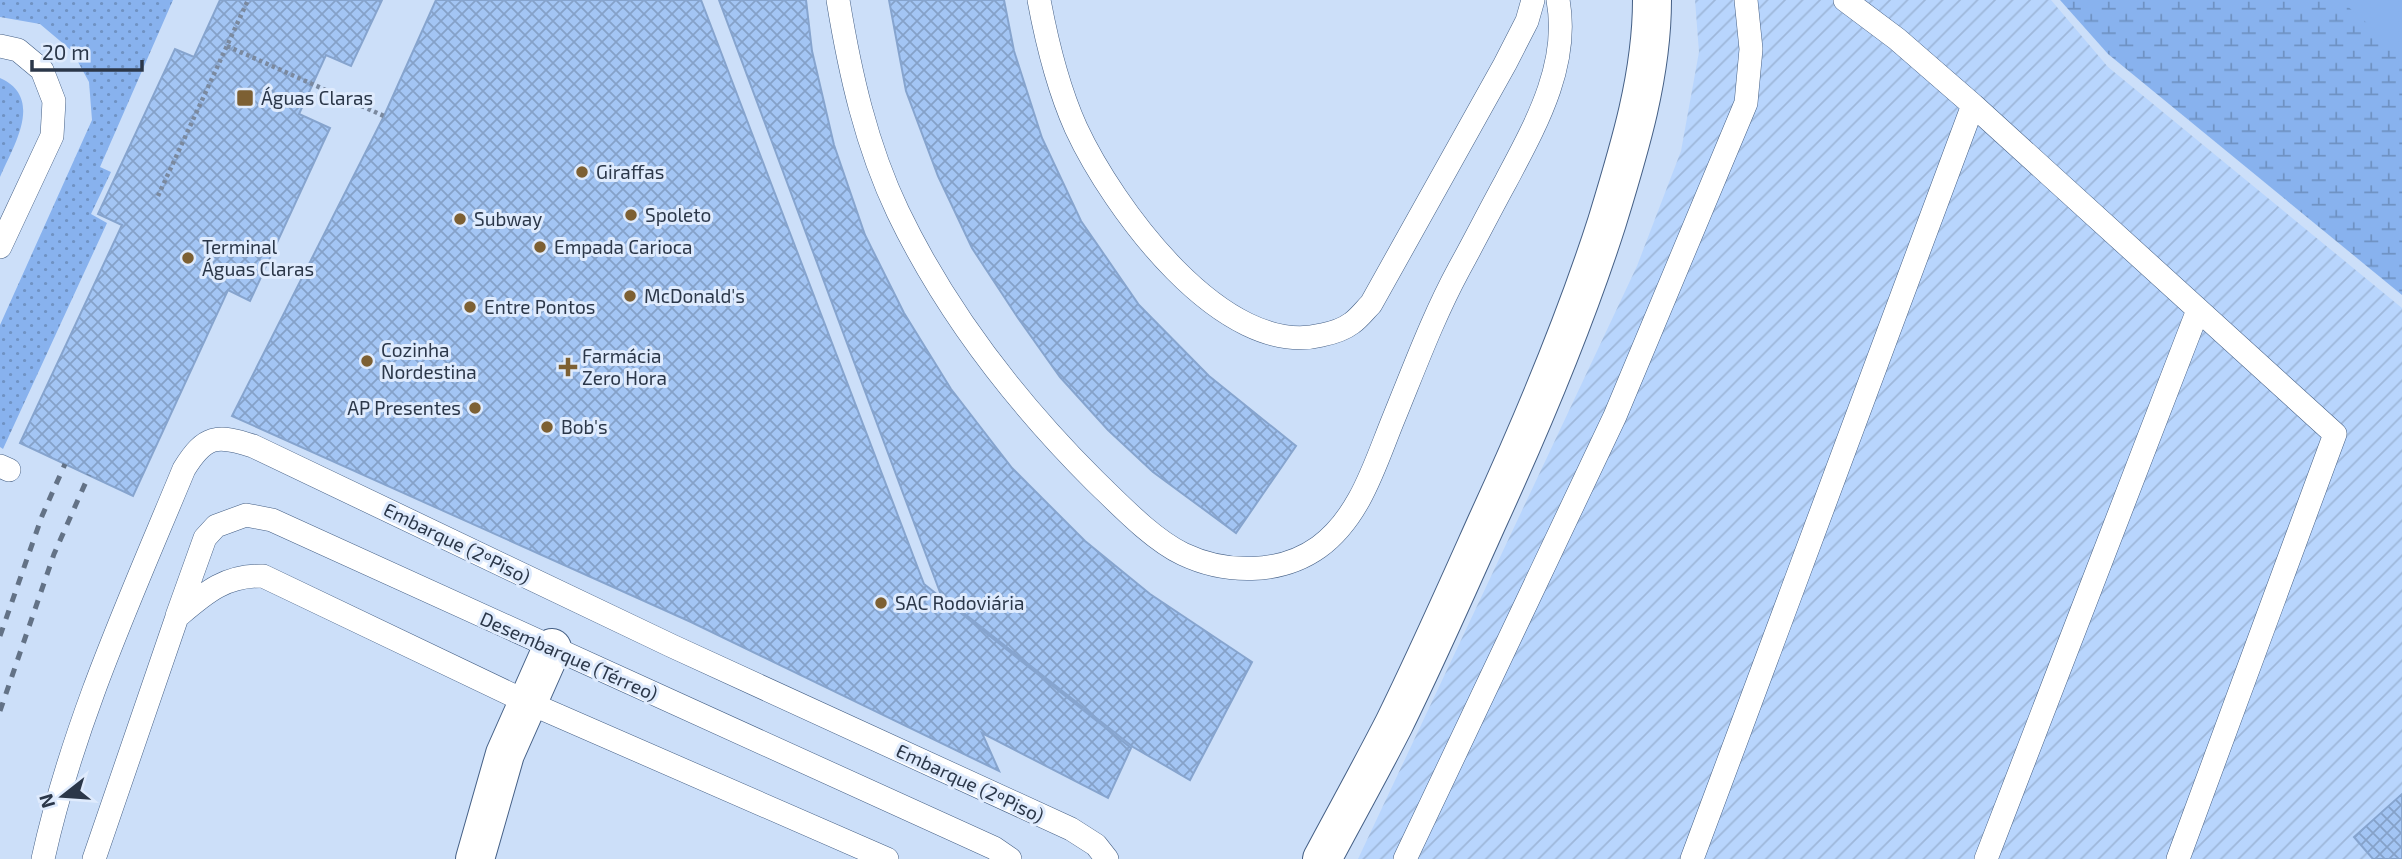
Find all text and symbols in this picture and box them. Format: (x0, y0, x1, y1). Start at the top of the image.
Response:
scale bar (32, 28, 142, 72)
text: 20 m (42, 39, 90, 64)
place label: Águas Claras (261, 86, 373, 109)
marker: Águas Claras (235, 88, 255, 108)
place label: Giraffas (596, 160, 664, 183)
marker: Giraffas (574, 164, 590, 180)
place label: Spoleto (645, 203, 711, 226)
place label: Subway (474, 207, 542, 230)
marker: Spoleto (623, 207, 639, 223)
marker: Subway (452, 211, 468, 227)
place label: Terminal Águas Claras (202, 235, 314, 280)
place label: Empada Carioca (554, 235, 692, 258)
marker: Empada Carioca (532, 239, 548, 255)
marker: Terminal Águas Claras (180, 250, 196, 266)
place label: McDonald's (644, 284, 745, 307)
marker: McDonald's (622, 288, 638, 304)
place label: Entre Pontos (484, 295, 595, 318)
marker: Entre Pontos (462, 299, 478, 315)
place label: Cozinha Nordestina (381, 338, 477, 383)
place label: Farmácia Zero Hora (582, 344, 667, 389)
marker: Cozinha Nordestina (359, 353, 375, 369)
marker: Farmácia Zero Hora (560, 359, 576, 375)
place label: AP Presentes (347, 396, 461, 419)
marker: AP Presentes (467, 400, 483, 416)
place label: Bob's (561, 415, 608, 438)
marker: Bob's (539, 419, 555, 435)
street label: Embarque (2ºPiso) (380, 497, 534, 588)
place label: SAC Rodoviária (895, 591, 1024, 614)
marker: SAC Rodoviária (873, 595, 889, 611)
street label: Desembarque (Térreo) (477, 606, 661, 705)
street label: Embarque (2ºPiso) (893, 738, 1048, 827)
north arrow (28, 761, 98, 831)
text: N (33, 791, 59, 811)

